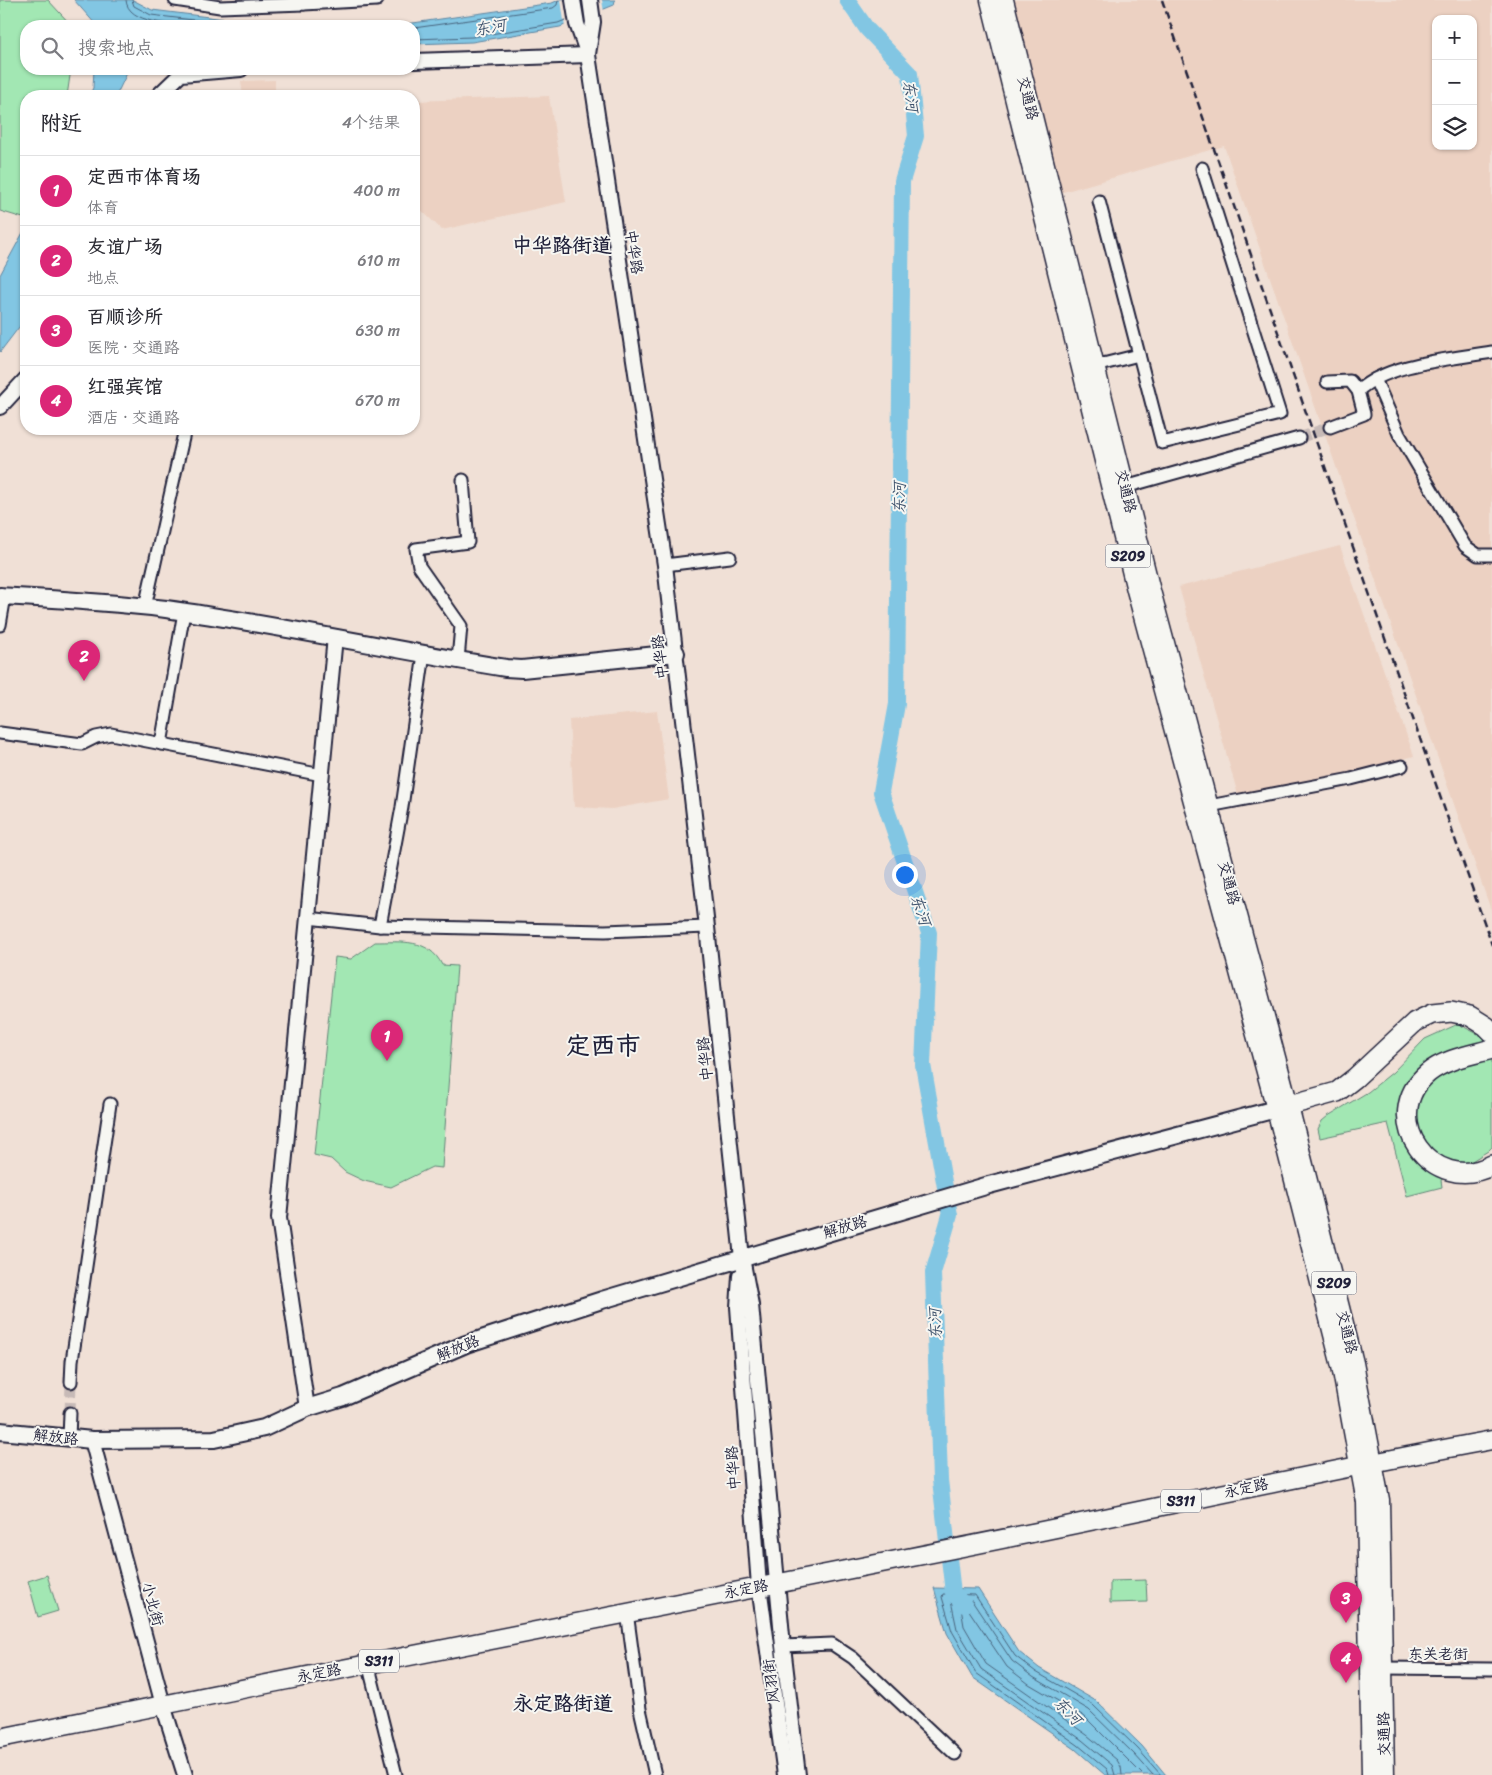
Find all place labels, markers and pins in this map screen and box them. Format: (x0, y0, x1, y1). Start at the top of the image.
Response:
pin: 2 (68, 640, 100, 681)
pin: 1 (371, 1020, 403, 1061)
pin: 3 (1330, 1582, 1362, 1623)
pin: 4 (1330, 1642, 1362, 1683)

